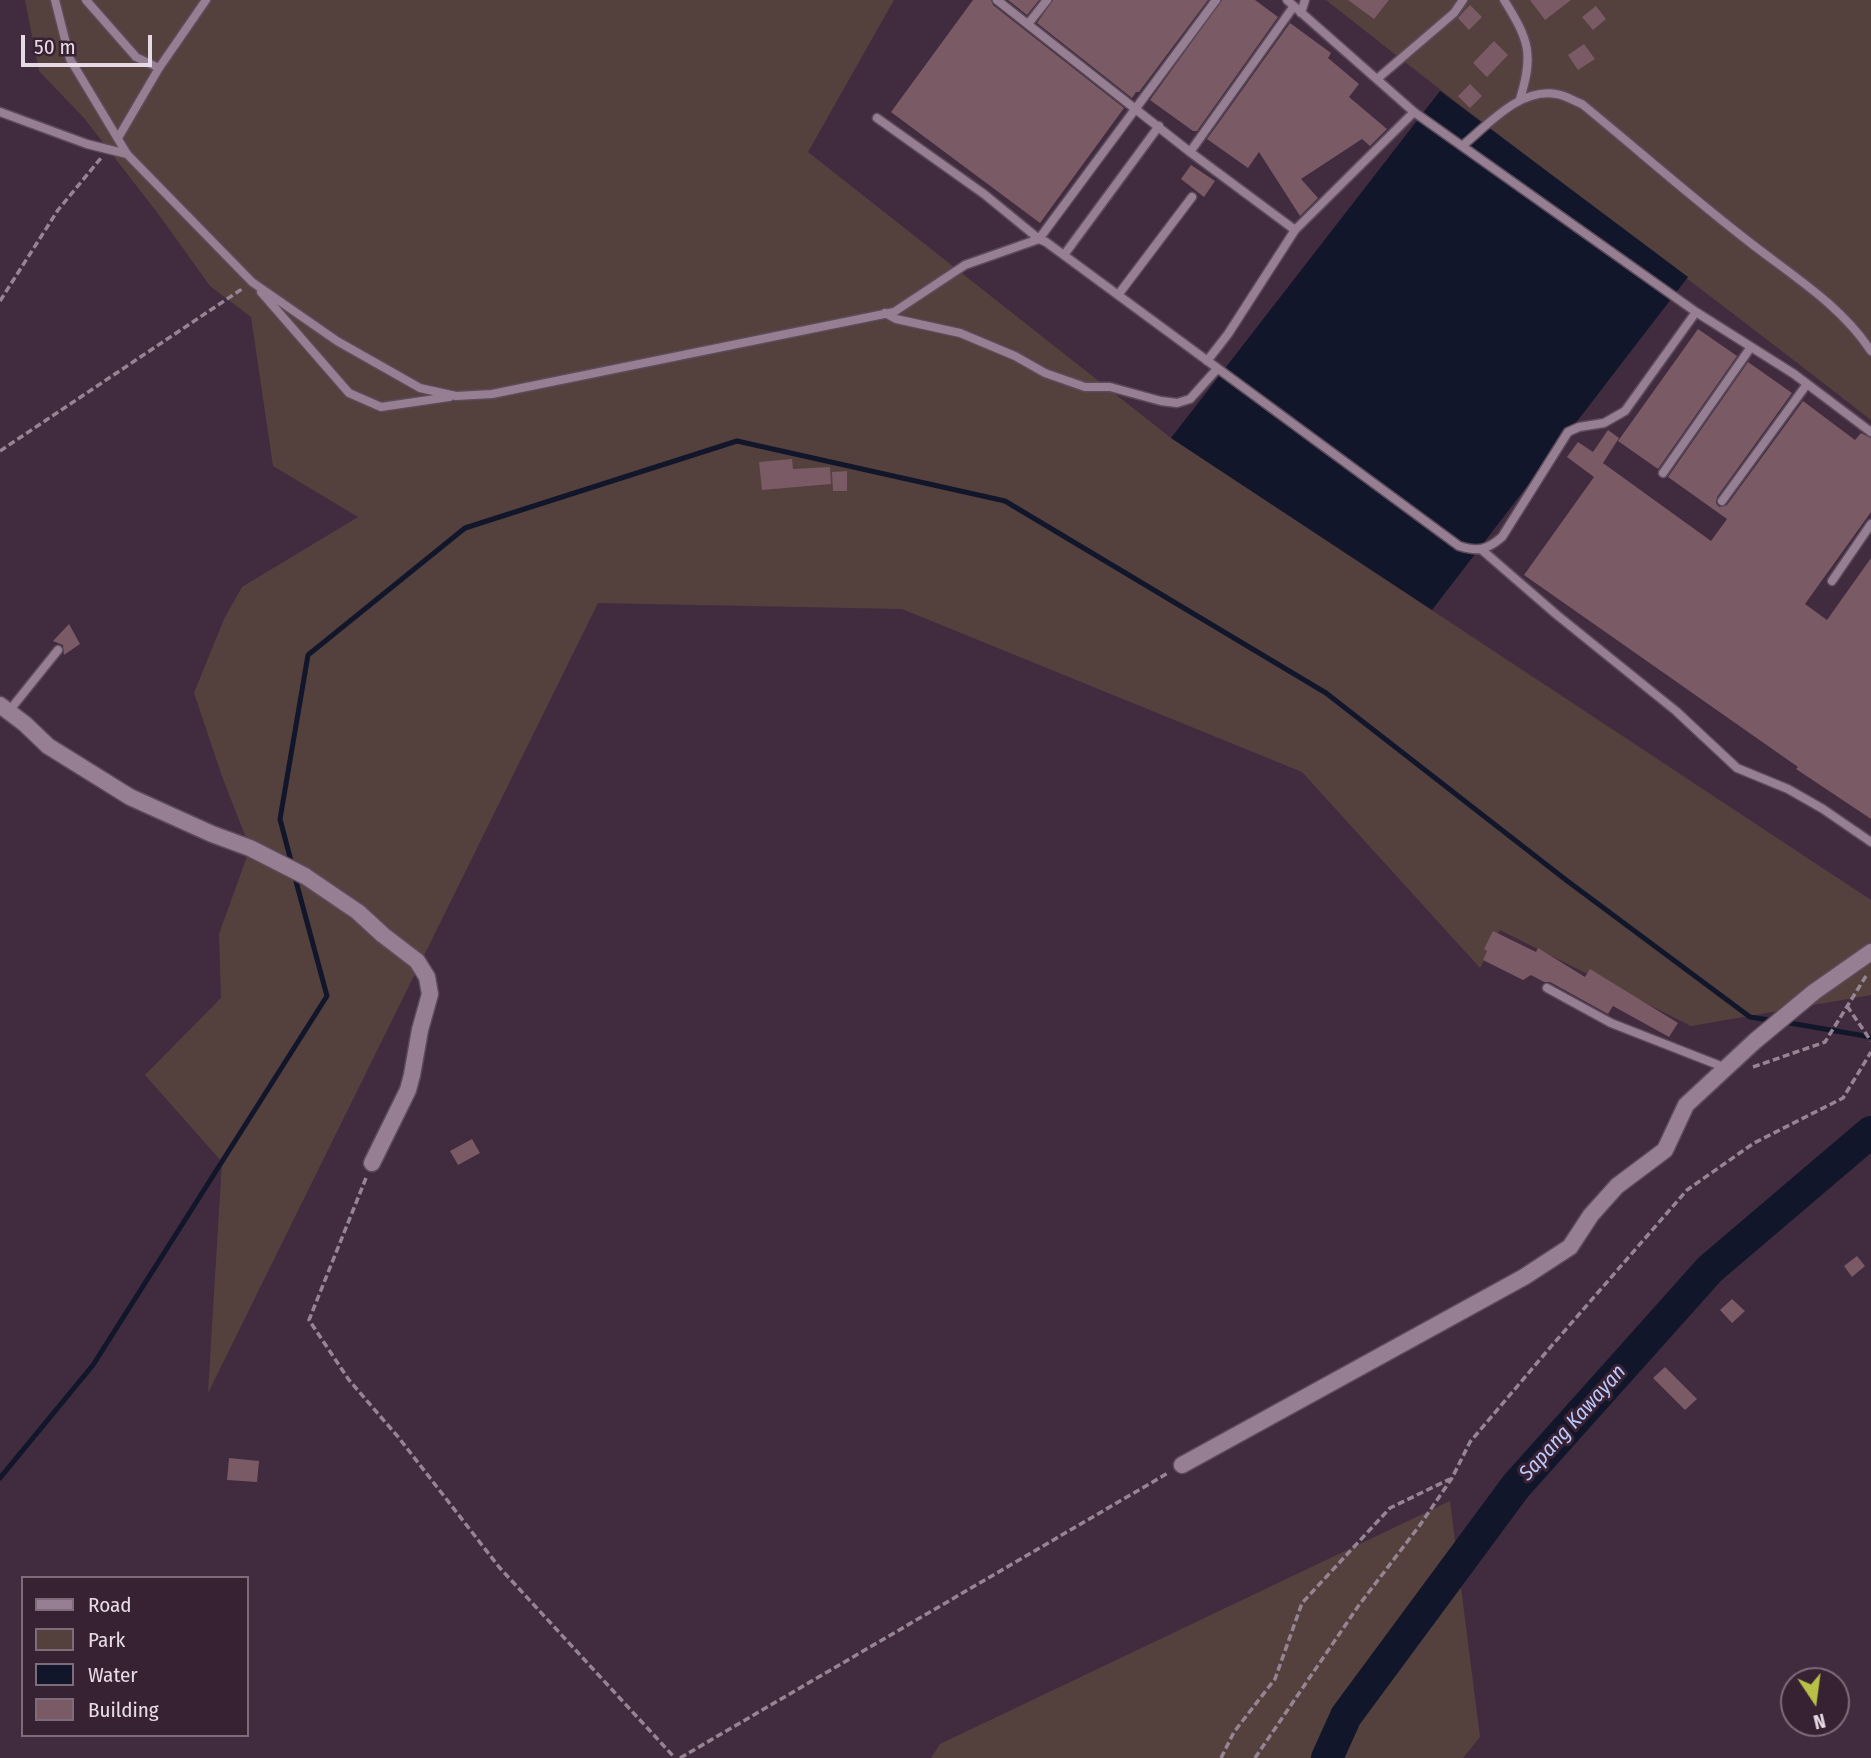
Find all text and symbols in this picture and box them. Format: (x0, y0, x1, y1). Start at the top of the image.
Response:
scale bar (24, 21, 156, 65)
text: 50 m (34, 34, 76, 60)
water label: Sapang Kawayan (1514, 1360, 1632, 1486)
legend (21, 1576, 248, 1737)
text: Road (88, 1592, 132, 1618)
text: Park (88, 1627, 125, 1653)
text: Water (88, 1662, 138, 1688)
north arrow (1780, 1667, 1850, 1737)
text: Building (88, 1697, 159, 1723)
text: N (1811, 1709, 1828, 1733)

